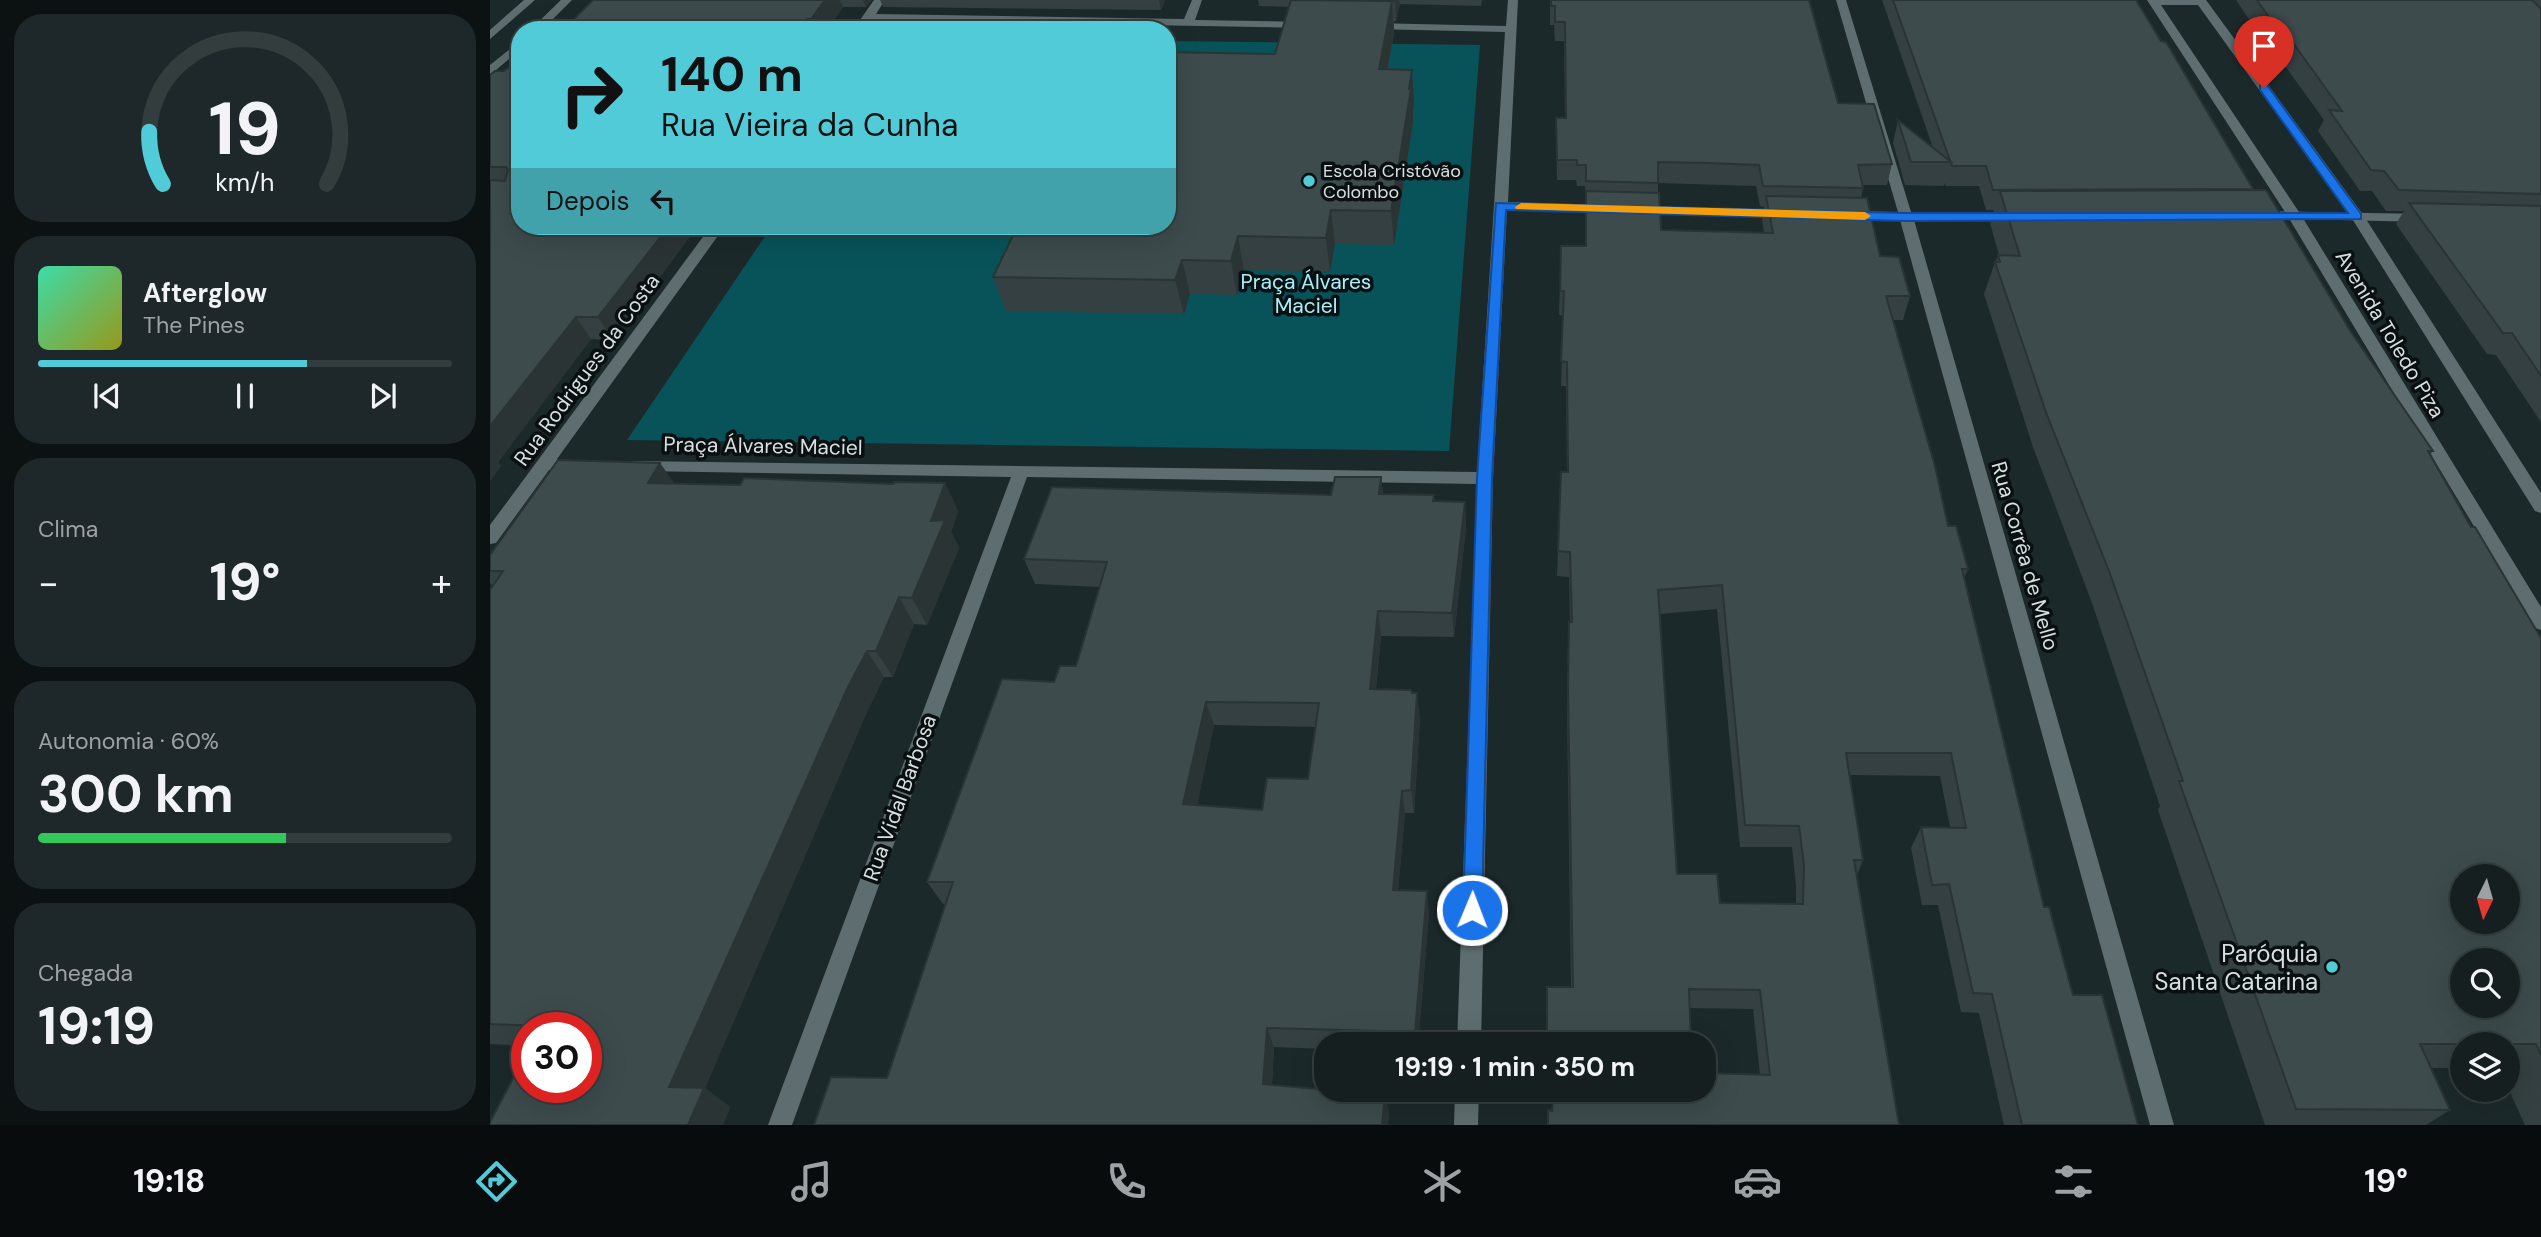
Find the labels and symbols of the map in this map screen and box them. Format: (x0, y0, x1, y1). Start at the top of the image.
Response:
pin (2234, 16, 2294, 88)
place label: Escola Cristóvão Colombo (1323, 159, 1461, 204)
marker: Escola Cristóvão Colombo (1301, 173, 1317, 189)
street label: Avenida Toledo Piza (2329, 245, 2451, 423)
street label: Rua Rodrigues da Costa (508, 268, 666, 472)
park label: Praça Álvares Maciel (1241, 268, 1371, 320)
street label: Praça Álvares Maciel (663, 430, 863, 462)
street label: Rua Corrêa de Mello (1985, 458, 2065, 654)
street label: Rua Vidal Barbosa (857, 711, 943, 885)
north arrow (2450, 864, 2520, 934)
position arrow (1435, 873, 1509, 947)
place label: Paróquia Santa Catarina (2155, 938, 2318, 997)
marker: Paróquia Santa Catarina (2324, 959, 2340, 975)
speed limit sign: 30 (511, 1012, 602, 1103)

